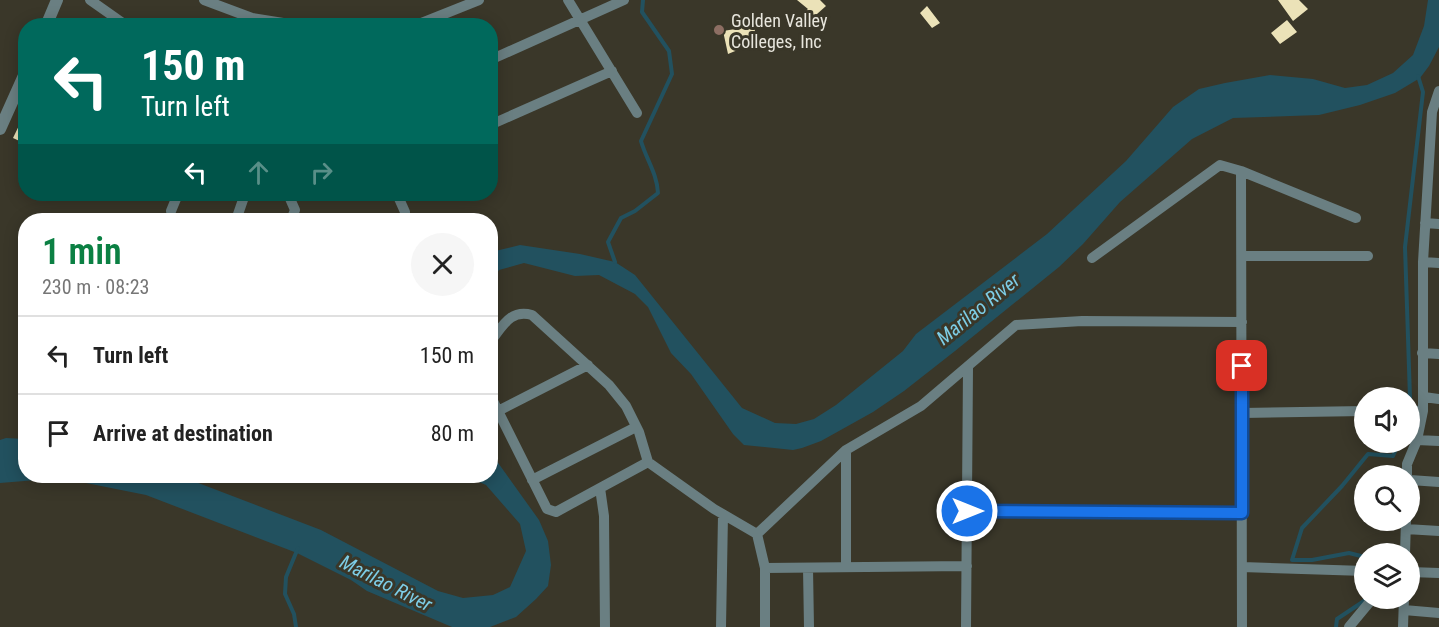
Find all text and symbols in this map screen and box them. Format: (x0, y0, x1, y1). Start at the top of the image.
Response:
place label: Golden Valley Colleges, Inc (731, 10, 828, 52)
marker: Golden Valley Colleges, Inc (712, 23, 726, 37)
text: 150 m (141, 41, 246, 90)
icon: left (42, 42, 120, 120)
text: Turn left (141, 91, 230, 123)
icon: left (179, 156, 212, 189)
icon: ahead (242, 156, 275, 189)
icon: right (305, 156, 338, 189)
text: 1 min (42, 231, 122, 273)
button: close (411, 233, 474, 296)
water label: Marilao River (931, 267, 1025, 350)
text: 230 m · 08:23 (42, 275, 149, 299)
icon: left (42, 339, 75, 372)
pin (1216, 340, 1267, 391)
text: Turn left (93, 343, 168, 368)
text: 150 m (420, 343, 474, 368)
icon: arrive (1225, 349, 1258, 382)
map controls (1354, 387, 1420, 609)
button: sound (1354, 387, 1420, 453)
icon: arrive (42, 417, 75, 450)
text: Arrive at destination (93, 421, 273, 446)
text: 80 m (431, 421, 474, 446)
button: search (1354, 465, 1420, 531)
position arrow (935, 479, 999, 543)
button: layers (1354, 543, 1420, 609)
water label: Marilao River (336, 550, 437, 617)

